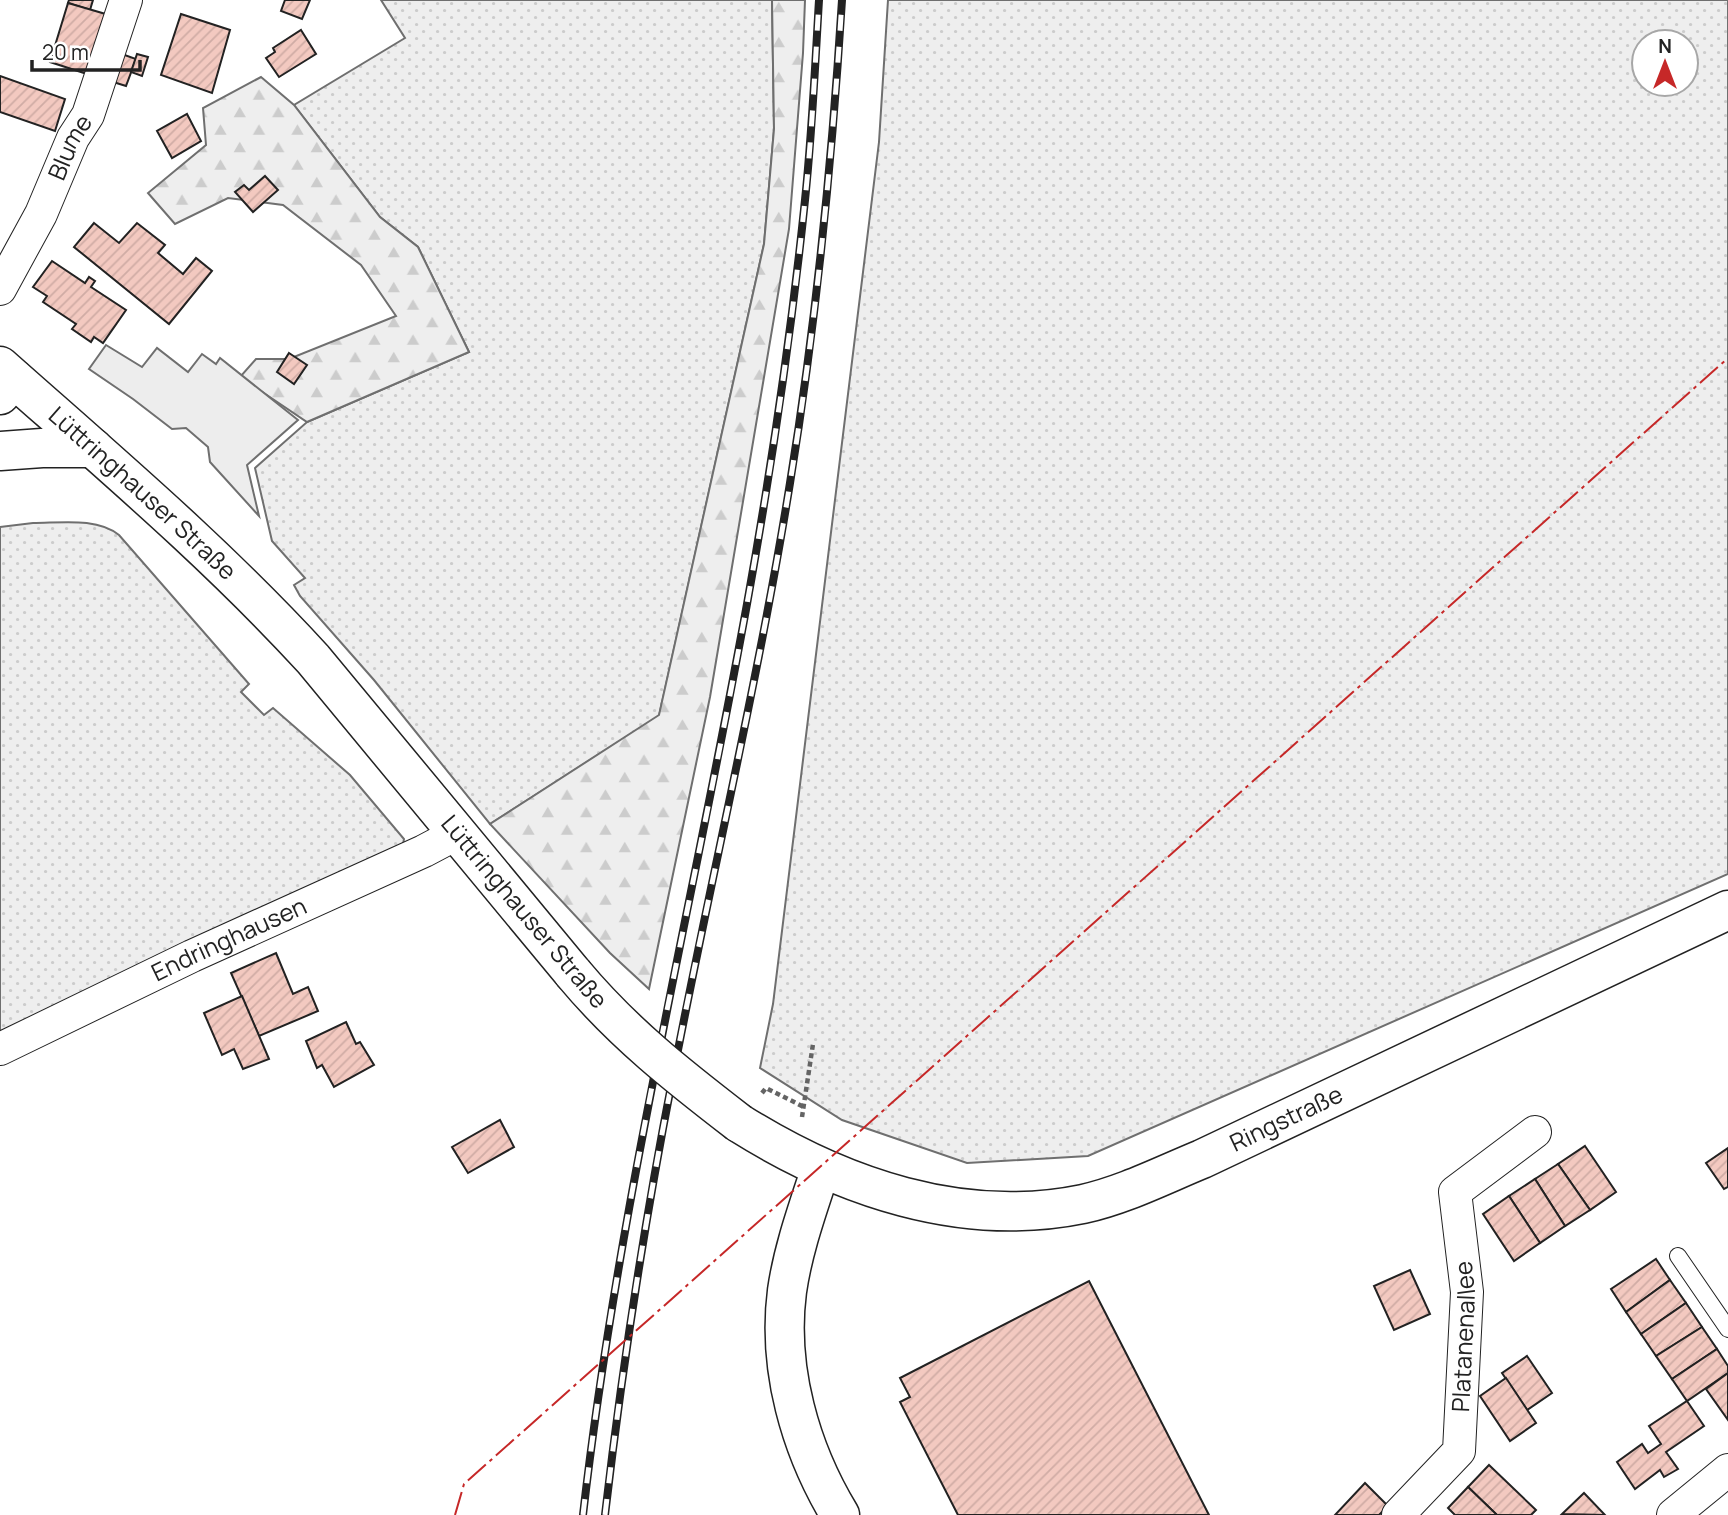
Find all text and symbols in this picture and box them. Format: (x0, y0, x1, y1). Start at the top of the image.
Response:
scale bar (32, 28, 140, 72)
north arrow (1630, 28, 1700, 98)
text: N (1658, 33, 1672, 59)
text: 20 m (42, 38, 89, 66)
street label: Blume (39, 108, 99, 185)
street label: Lüttringhauser Straße (42, 398, 244, 586)
street label: Lüttringhauser Straße (434, 807, 616, 1015)
street label: Endringhausen (145, 888, 311, 988)
street label: Ringstraße (1224, 1077, 1348, 1159)
street label: Platanenallee (1443, 1259, 1482, 1413)

